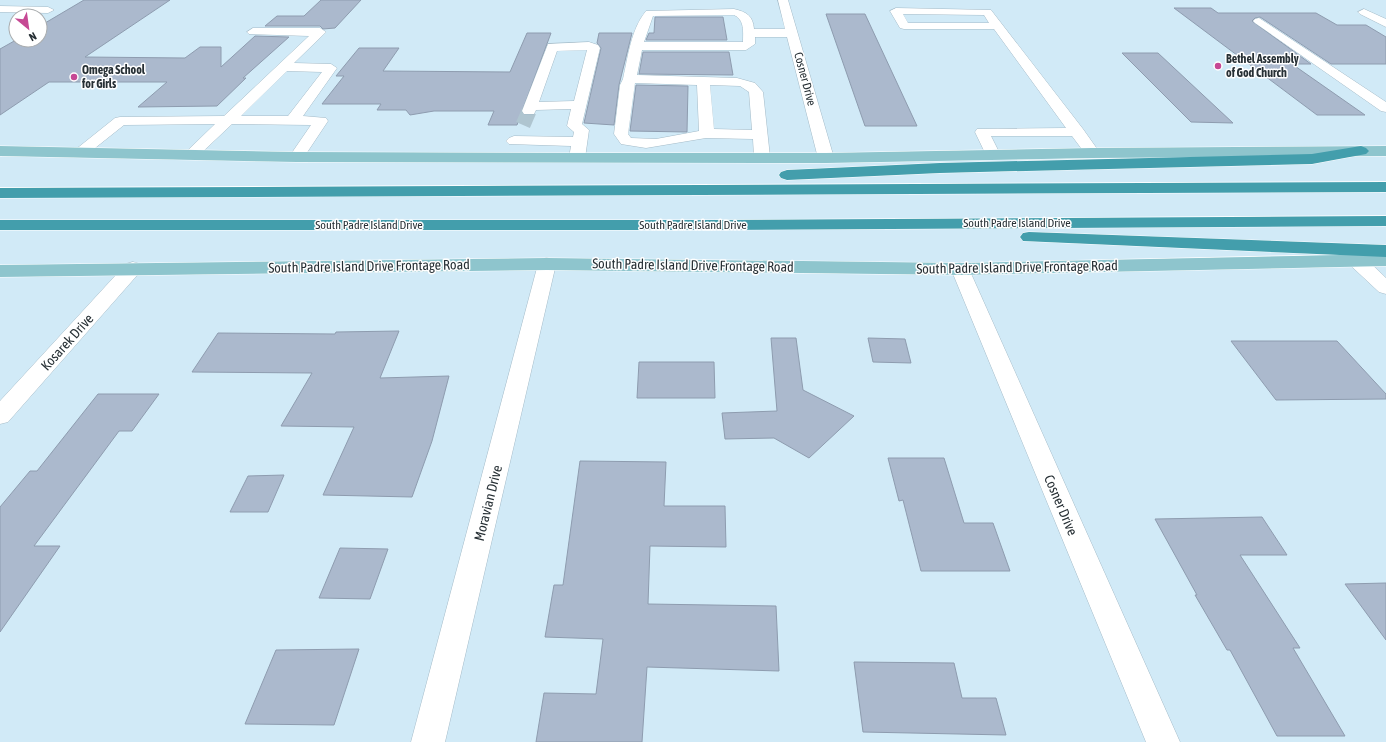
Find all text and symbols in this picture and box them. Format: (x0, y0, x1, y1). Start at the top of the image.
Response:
north arrow (8, 8, 48, 48)
text: N (27, 30, 39, 44)
street label: Cosner Drive (791, 51, 819, 107)
place label: Bethel Assembly of God Church (1226, 52, 1299, 80)
marker: Bethel Assembly of God Church (1213, 61, 1223, 71)
place label: Omega School for Girls (81, 63, 146, 91)
marker: Omega School for Girls (69, 72, 79, 82)
street label: South Padre Island Drive (963, 216, 1071, 230)
street label: South Padre Island Drive (315, 218, 423, 232)
street label: South Padre Island Drive (639, 218, 747, 232)
street label: South Padre Island Drive Frontage Road (592, 255, 794, 275)
street label: South Padre Island Drive Frontage Road (268, 256, 470, 276)
street label: South Padre Island Drive Frontage Road (916, 257, 1118, 277)
street label: Kosarek Drive (38, 311, 96, 373)
street label: Moravian Drive (471, 463, 505, 543)
street label: Cosner Drive (1041, 472, 1081, 538)

